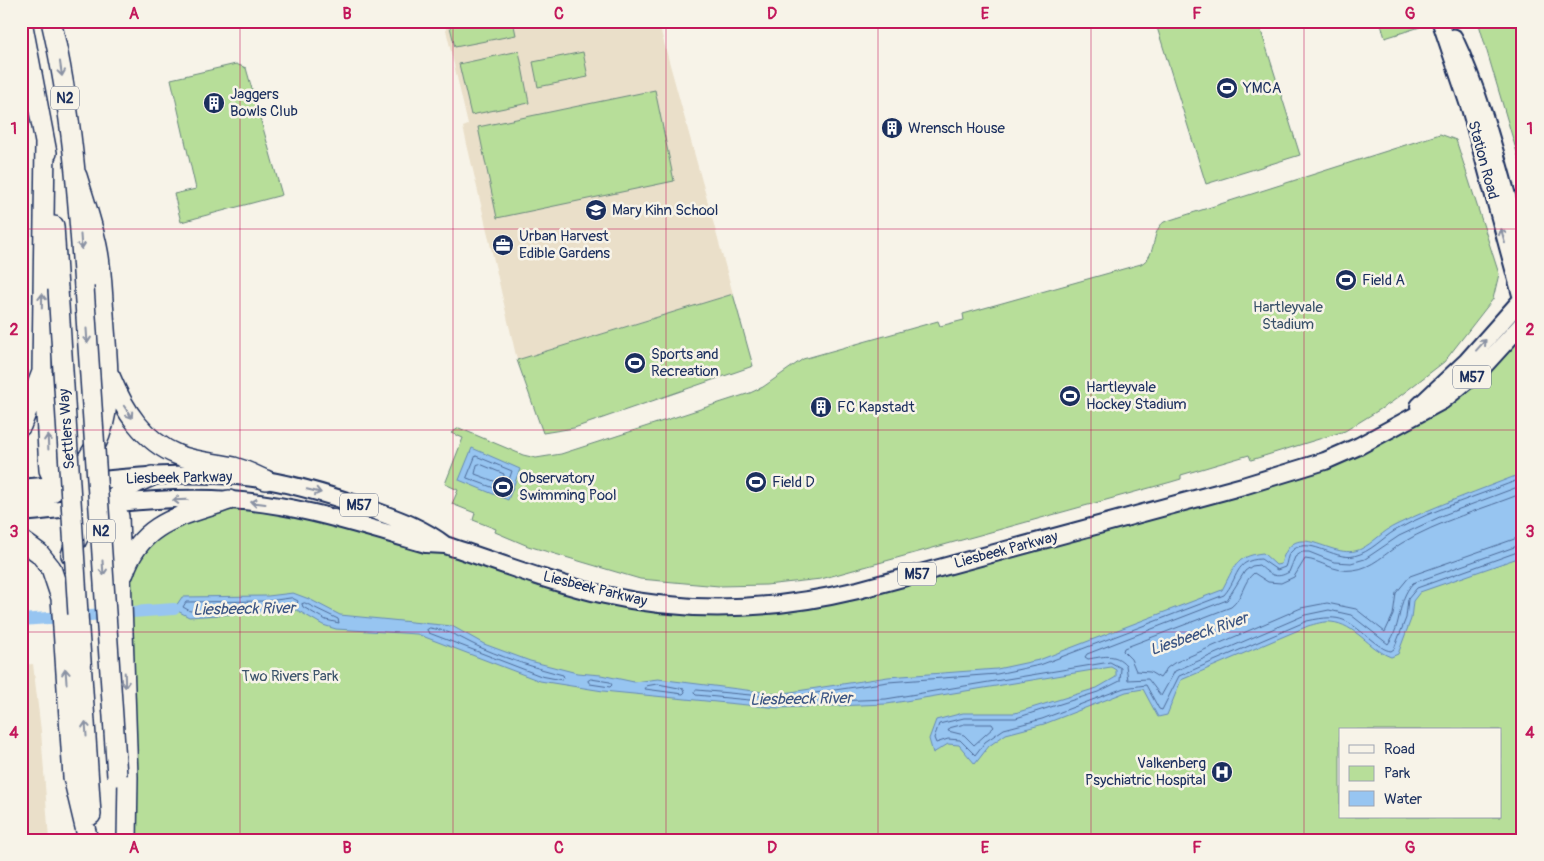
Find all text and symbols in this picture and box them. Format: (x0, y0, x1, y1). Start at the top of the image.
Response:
text: A (129, 4, 140, 24)
text: B (342, 4, 352, 24)
text: C (554, 4, 564, 24)
text: D (767, 4, 777, 24)
text: E (981, 4, 990, 24)
text: F (1192, 4, 1202, 24)
text: G (1405, 4, 1416, 24)
one-way arrow (56, 61, 66, 77)
sports icon: YMCA (1215, 76, 1239, 100)
place label: YMCA (1242, 79, 1282, 98)
place label: Jaggers Bowls Club (230, 85, 298, 121)
road number: N2 (51, 86, 79, 110)
building icon: Jaggers Bowls Club (202, 91, 226, 115)
building icon: Wrensch House (880, 116, 904, 140)
text: 1 (11, 119, 17, 139)
place label: Wrensch House (908, 119, 1006, 138)
street label: Station Road (1463, 119, 1503, 201)
text: 1 (1527, 119, 1533, 139)
school or university icon: Mary Kihn School (584, 198, 608, 222)
place label: Mary Kihn School (612, 201, 718, 220)
place label: Urban Harvest Edible Gardens (519, 227, 610, 263)
one-way arrow (1497, 228, 1507, 244)
office icon: Urban Harvest Edible Gardens (491, 233, 515, 257)
one-way arrow (76, 234, 86, 250)
sports icon: Field A (1334, 268, 1358, 292)
place label: Field A (1362, 271, 1405, 290)
one-way arrow (38, 293, 47, 309)
park label: Hartleyvale Stadium (1253, 298, 1324, 334)
text: 2 (10, 320, 19, 340)
text: 2 (1526, 320, 1535, 340)
one-way arrow (83, 328, 92, 344)
one-way arrow (1476, 338, 1487, 351)
place label: Sports and Recreation (651, 345, 719, 381)
sports icon: Sports and Recreation (623, 351, 647, 375)
road number: M57 (1453, 366, 1491, 388)
place label: Hartleyvale Hockey Stadium (1086, 378, 1187, 414)
sports icon: Hartleyvale Hockey Stadium (1058, 384, 1082, 408)
street label: Settlers Way (55, 387, 79, 470)
building icon: FC Kapstadt (809, 395, 833, 419)
place label: FC Kapstadt (837, 398, 916, 417)
one-way arrow (122, 405, 133, 419)
one-way arrow (44, 435, 53, 451)
street label: Liesbeek Parkway (126, 468, 233, 488)
place label: Observatory Swimming Pool (519, 469, 617, 505)
sports icon: Field D (744, 470, 768, 494)
place label: Field D (772, 473, 815, 492)
sports icon: Observatory Swimming Pool (491, 475, 515, 499)
one-way arrow (305, 487, 321, 496)
road number: M57 (340, 494, 378, 516)
one-way arrow (172, 495, 188, 504)
one-way arrow (250, 498, 266, 508)
road number: N2 (87, 520, 115, 542)
text: 3 (10, 522, 19, 542)
text: 3 (1526, 522, 1535, 542)
street label: Liesbeek Parkway (952, 527, 1061, 573)
one-way arrow (98, 560, 108, 576)
road number: M57 (898, 562, 936, 586)
street label: Liesbeek Parkway (541, 567, 650, 611)
water label: Liesbeeck River (193, 598, 298, 620)
water label: Liesbeeck River (1147, 607, 1253, 660)
park label: Two Rivers Park (242, 667, 339, 686)
one-way arrow (61, 668, 71, 684)
one-way arrow (120, 672, 130, 688)
water label: Liesbeeck River (750, 688, 855, 710)
one-way arrow (81, 721, 90, 737)
text: 4 (9, 723, 19, 743)
text: 4 (1525, 723, 1535, 743)
legend (1339, 728, 1502, 818)
text: Road (1384, 740, 1415, 759)
place label: Valkenberg Psychiatric Hospital (1085, 754, 1206, 790)
hospital icon: Valkenberg Psychiatric Hospital (1210, 760, 1234, 784)
text: Park (1384, 764, 1411, 783)
text: Water (1384, 790, 1423, 809)
text: A (129, 838, 140, 858)
text: B (342, 838, 352, 858)
text: C (554, 838, 564, 858)
text: D (767, 838, 777, 858)
text: E (981, 838, 990, 858)
text: F (1192, 838, 1202, 858)
text: G (1405, 838, 1416, 858)

